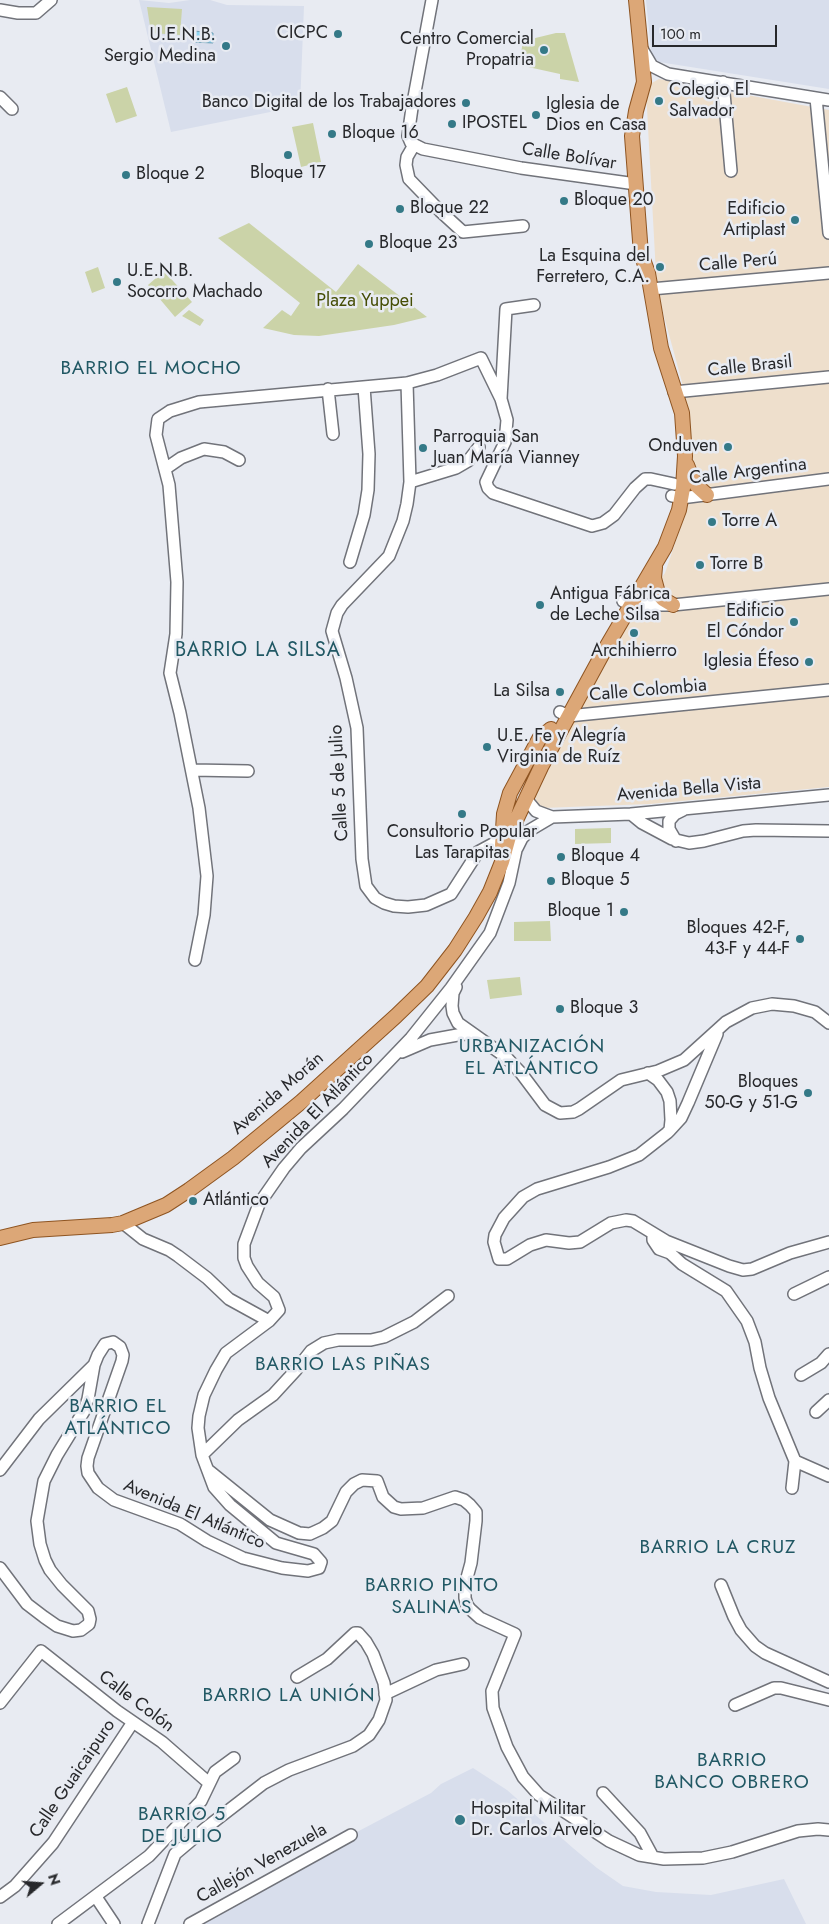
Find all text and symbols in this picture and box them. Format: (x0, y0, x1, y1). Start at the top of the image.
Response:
scale bar (654, 15, 779, 47)
place label: CICPC (277, 23, 328, 45)
text: 100 m (660, 23, 701, 45)
place label: U.E.N.B. Sergio Medina (104, 25, 216, 68)
marker: CICPC (332, 28, 344, 40)
place label: Centro Comercial Propatria (400, 29, 534, 72)
marker: U.E.N.B. Sergio Medina (220, 40, 232, 52)
marker: Centro Comercial Propatria (538, 44, 550, 56)
place label: Colegio El Salvador (669, 80, 749, 122)
place label: Banco Digital de los Trabajadores (202, 92, 456, 114)
place label: Iglesia de Dios en Casa (546, 94, 646, 136)
marker: Colegio El Salvador (653, 95, 665, 107)
marker: Banco Digital de los Trabajadores (460, 97, 472, 109)
marker: Iglesia de Dios en Casa (530, 109, 542, 121)
place label: IPOSTEL (462, 113, 527, 135)
marker: IPOSTEL (446, 118, 458, 130)
place label: Bloque 16 (342, 123, 419, 145)
marker: Bloque 16 (326, 128, 338, 140)
street label: Calle Bolívar (520, 139, 618, 175)
marker: Bloque 17 (282, 149, 294, 161)
place label: Bloque 17 (250, 163, 326, 185)
place label: Bloque 2 (136, 164, 205, 186)
marker: Bloque 2 (120, 169, 132, 181)
place label: Bloque 20 (574, 190, 653, 212)
marker: Bloque 20 (558, 195, 570, 207)
place label: Bloque 22 (410, 198, 489, 220)
place label: Edificio Artiplast (723, 199, 785, 242)
marker: Bloque 22 (394, 203, 406, 215)
marker: Edificio Artiplast (789, 214, 801, 226)
place label: Bloque 23 (379, 233, 457, 255)
marker: Bloque 23 (363, 238, 375, 250)
place label: La Esquina del Ferretero, C.A. (536, 246, 650, 288)
street label: Calle Perú (698, 249, 778, 277)
place label: U.E.N.B. Socorro Machado (127, 261, 262, 304)
marker: La Esquina del Ferretero, C.A. (654, 261, 666, 273)
marker: U.E.N.B. Socorro Machado (111, 276, 123, 288)
park label: Plaza Yuppei (316, 291, 414, 313)
street label: Calle Brasil (707, 352, 793, 382)
district label: BARRIO EL MOCHO (59, 358, 243, 380)
place label: Parroquia San Juan María Vianney (433, 427, 579, 469)
place label: Onduven (648, 436, 718, 458)
marker: Onduven (722, 441, 734, 453)
marker: Parroquia San Juan María Vianney (417, 442, 429, 454)
street label: Calle Argentina (688, 454, 808, 490)
place label: Torre A (722, 511, 777, 533)
marker: Torre A (706, 516, 718, 528)
place label: Torre B (710, 554, 763, 576)
marker: Torre B (694, 559, 706, 571)
place label: Antigua Fábrica de Leche Silsa (550, 584, 670, 626)
marker: Antigua Fábrica de Leche Silsa (534, 599, 546, 611)
place label: Edificio El Cóndor (707, 601, 784, 644)
marker: Edificio El Cóndor (788, 616, 800, 628)
marker: Archihierro (628, 627, 640, 639)
district label: BARRIO LA SILSA (173, 639, 343, 663)
place label: Archihierro (591, 641, 677, 663)
place label: Iglesia Éfeso (704, 651, 799, 673)
marker: Iglesia Éfeso (803, 656, 815, 668)
street label: Calle Colombia (588, 675, 708, 707)
place label: La Silsa (493, 681, 550, 703)
marker: La Silsa (554, 686, 566, 698)
street label: Calle 5 de Julio (326, 724, 354, 842)
place label: U.E. Fe y Alegría Virginia de Ruíz (497, 726, 626, 769)
marker: U.E. Fe y Alegría Virginia de Ruíz (481, 741, 493, 753)
street label: Avenida Bella Vista (616, 773, 762, 807)
marker: Consultorio Popular Las Tarapitas (456, 808, 468, 820)
place label: Consultorio Popular Las Tarapitas (387, 822, 537, 864)
place label: Bloque 4 (571, 846, 640, 868)
marker: Bloque 4 (555, 851, 567, 863)
place label: Bloque 5 (561, 870, 630, 892)
marker: Bloque 5 (545, 875, 557, 887)
place label: Bloque 1 (548, 901, 614, 923)
marker: Bloque 1 (618, 906, 630, 918)
place label: Bloques 42-F, 43-F y 44-F (687, 918, 790, 961)
marker: Bloques 42-F, 43-F y 44-F (794, 933, 806, 945)
place label: Bloque 3 (570, 998, 638, 1020)
marker: Bloque 3 (554, 1003, 566, 1015)
district label: URBANIZACIÓN EL ATLÁNTICO (457, 1036, 607, 1080)
street label: Avenida Morán (227, 1048, 329, 1140)
street label: Avenida El Atlántico (258, 1049, 378, 1173)
place label: Bloques 50-G y 51-G (705, 1072, 798, 1114)
marker: Bloques 50-G y 51-G (802, 1087, 814, 1099)
place label: Atlántico (203, 1190, 269, 1212)
marker: Atlántico (187, 1195, 199, 1207)
district label: BARRIO LAS PIÑAS (253, 1354, 433, 1376)
district label: BARRIO EL ATLÁNTICO (63, 1396, 173, 1440)
street label: Avenida El Atlántico (120, 1475, 268, 1555)
district label: BARRIO LA CRUZ (638, 1537, 798, 1559)
district label: BARRIO PINTO SALINAS (363, 1575, 501, 1619)
street label: Calle Colón (94, 1666, 178, 1738)
district label: BARRIO LA UNIÓN (201, 1685, 377, 1707)
street label: Calle Guaicaipuro (25, 1716, 121, 1842)
district label: BARRIO BANCO OBRERO (653, 1750, 811, 1794)
place label: Hospital Militar Dr. Carlos Arvelo (471, 1799, 602, 1842)
district label: BARRIO 5 DE JULIO (137, 1804, 227, 1848)
marker: Hospital Militar Dr. Carlos Arvelo (453, 1813, 467, 1827)
street label: Callejón Venezuela (193, 1819, 331, 1909)
north arrow (15, 1859, 65, 1909)
text: N (43, 1871, 65, 1888)

